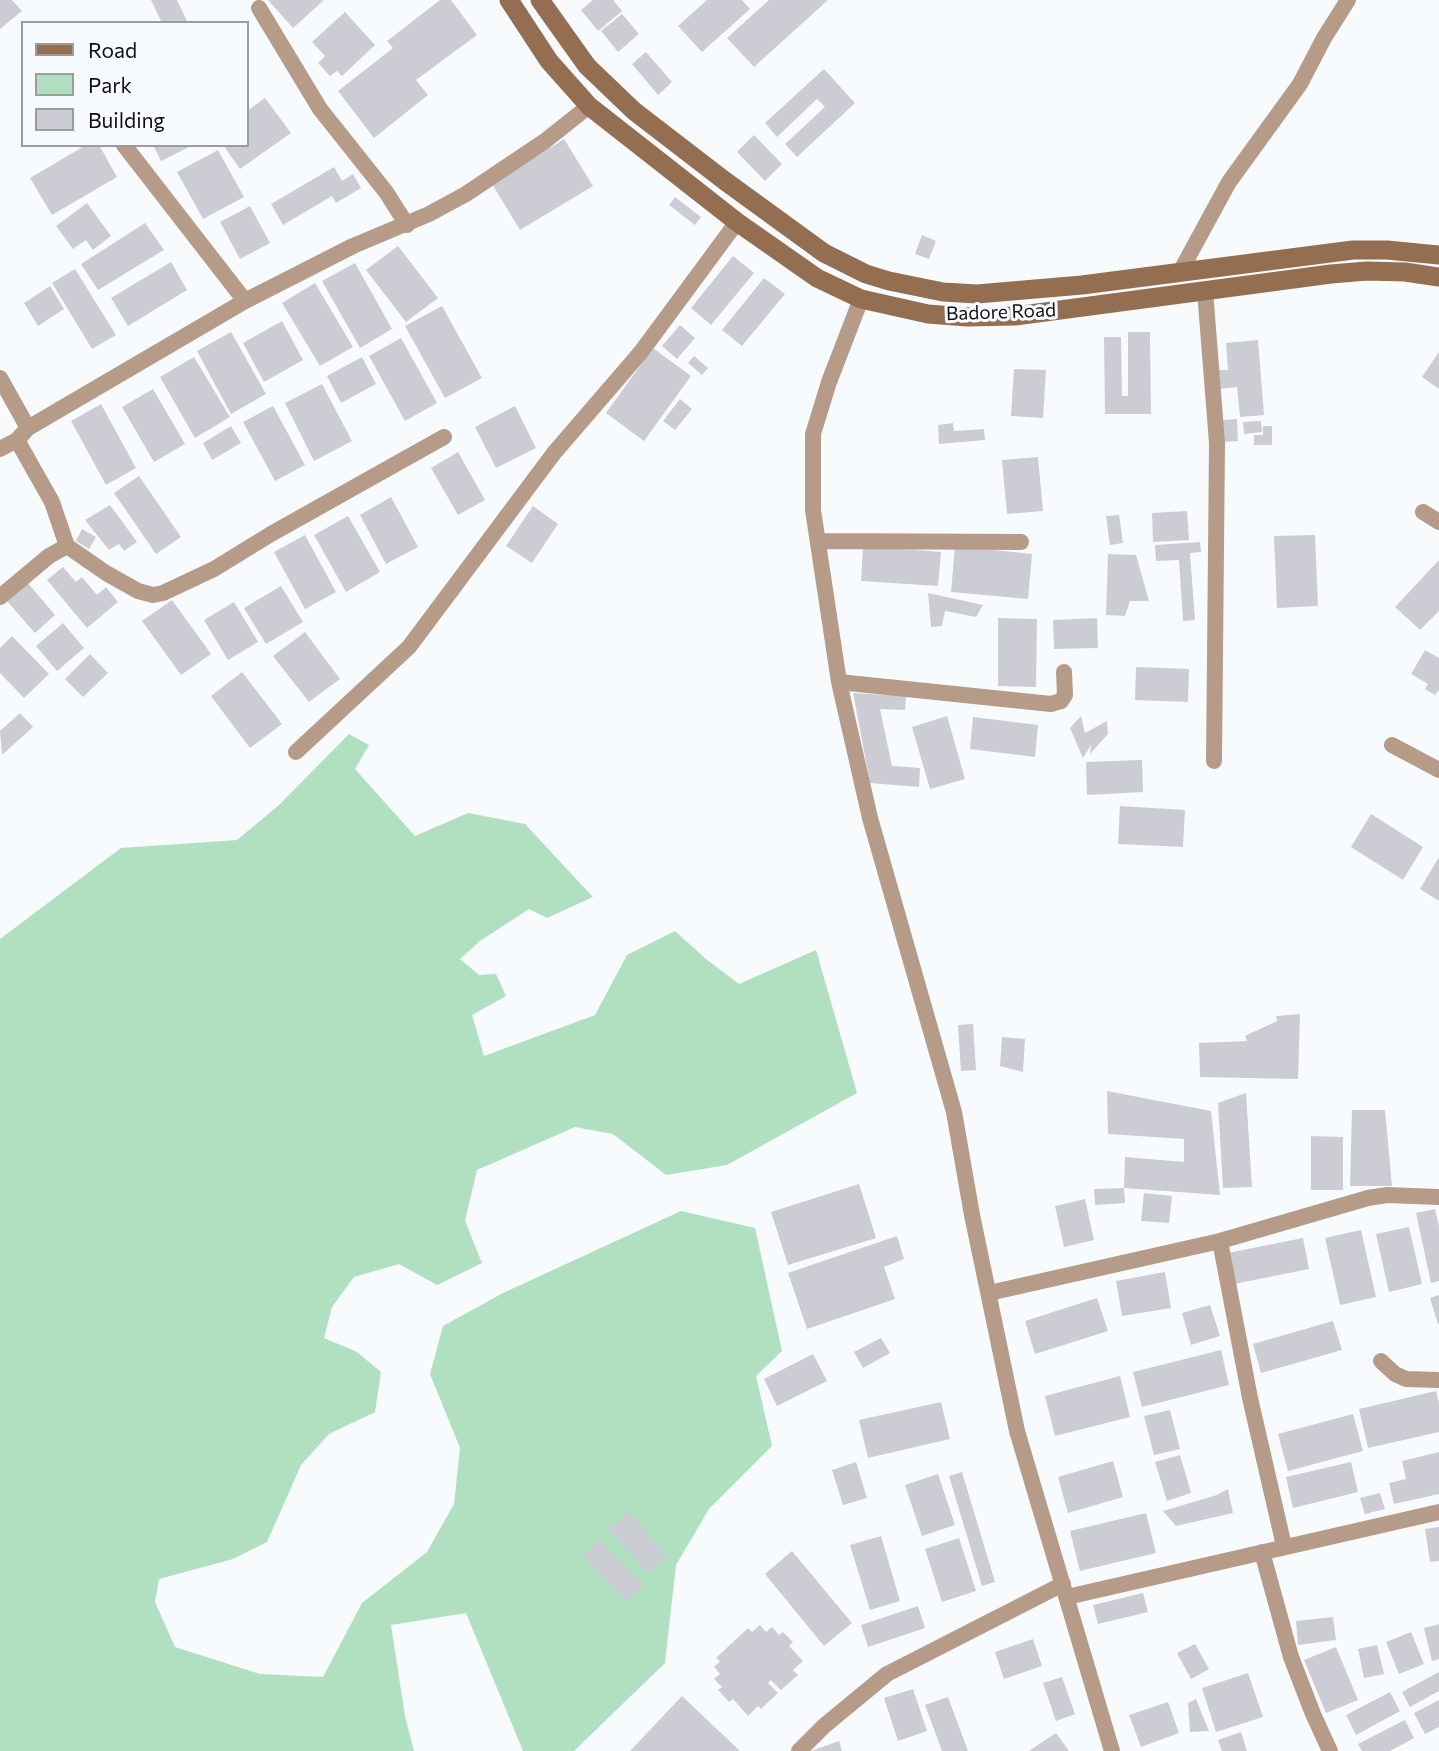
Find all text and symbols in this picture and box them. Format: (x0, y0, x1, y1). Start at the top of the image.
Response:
legend (21, 21, 248, 147)
text: Road (88, 37, 137, 62)
text: Park (88, 72, 132, 97)
text: Building (88, 107, 165, 132)
street label: Badore Road (946, 299, 1056, 325)

